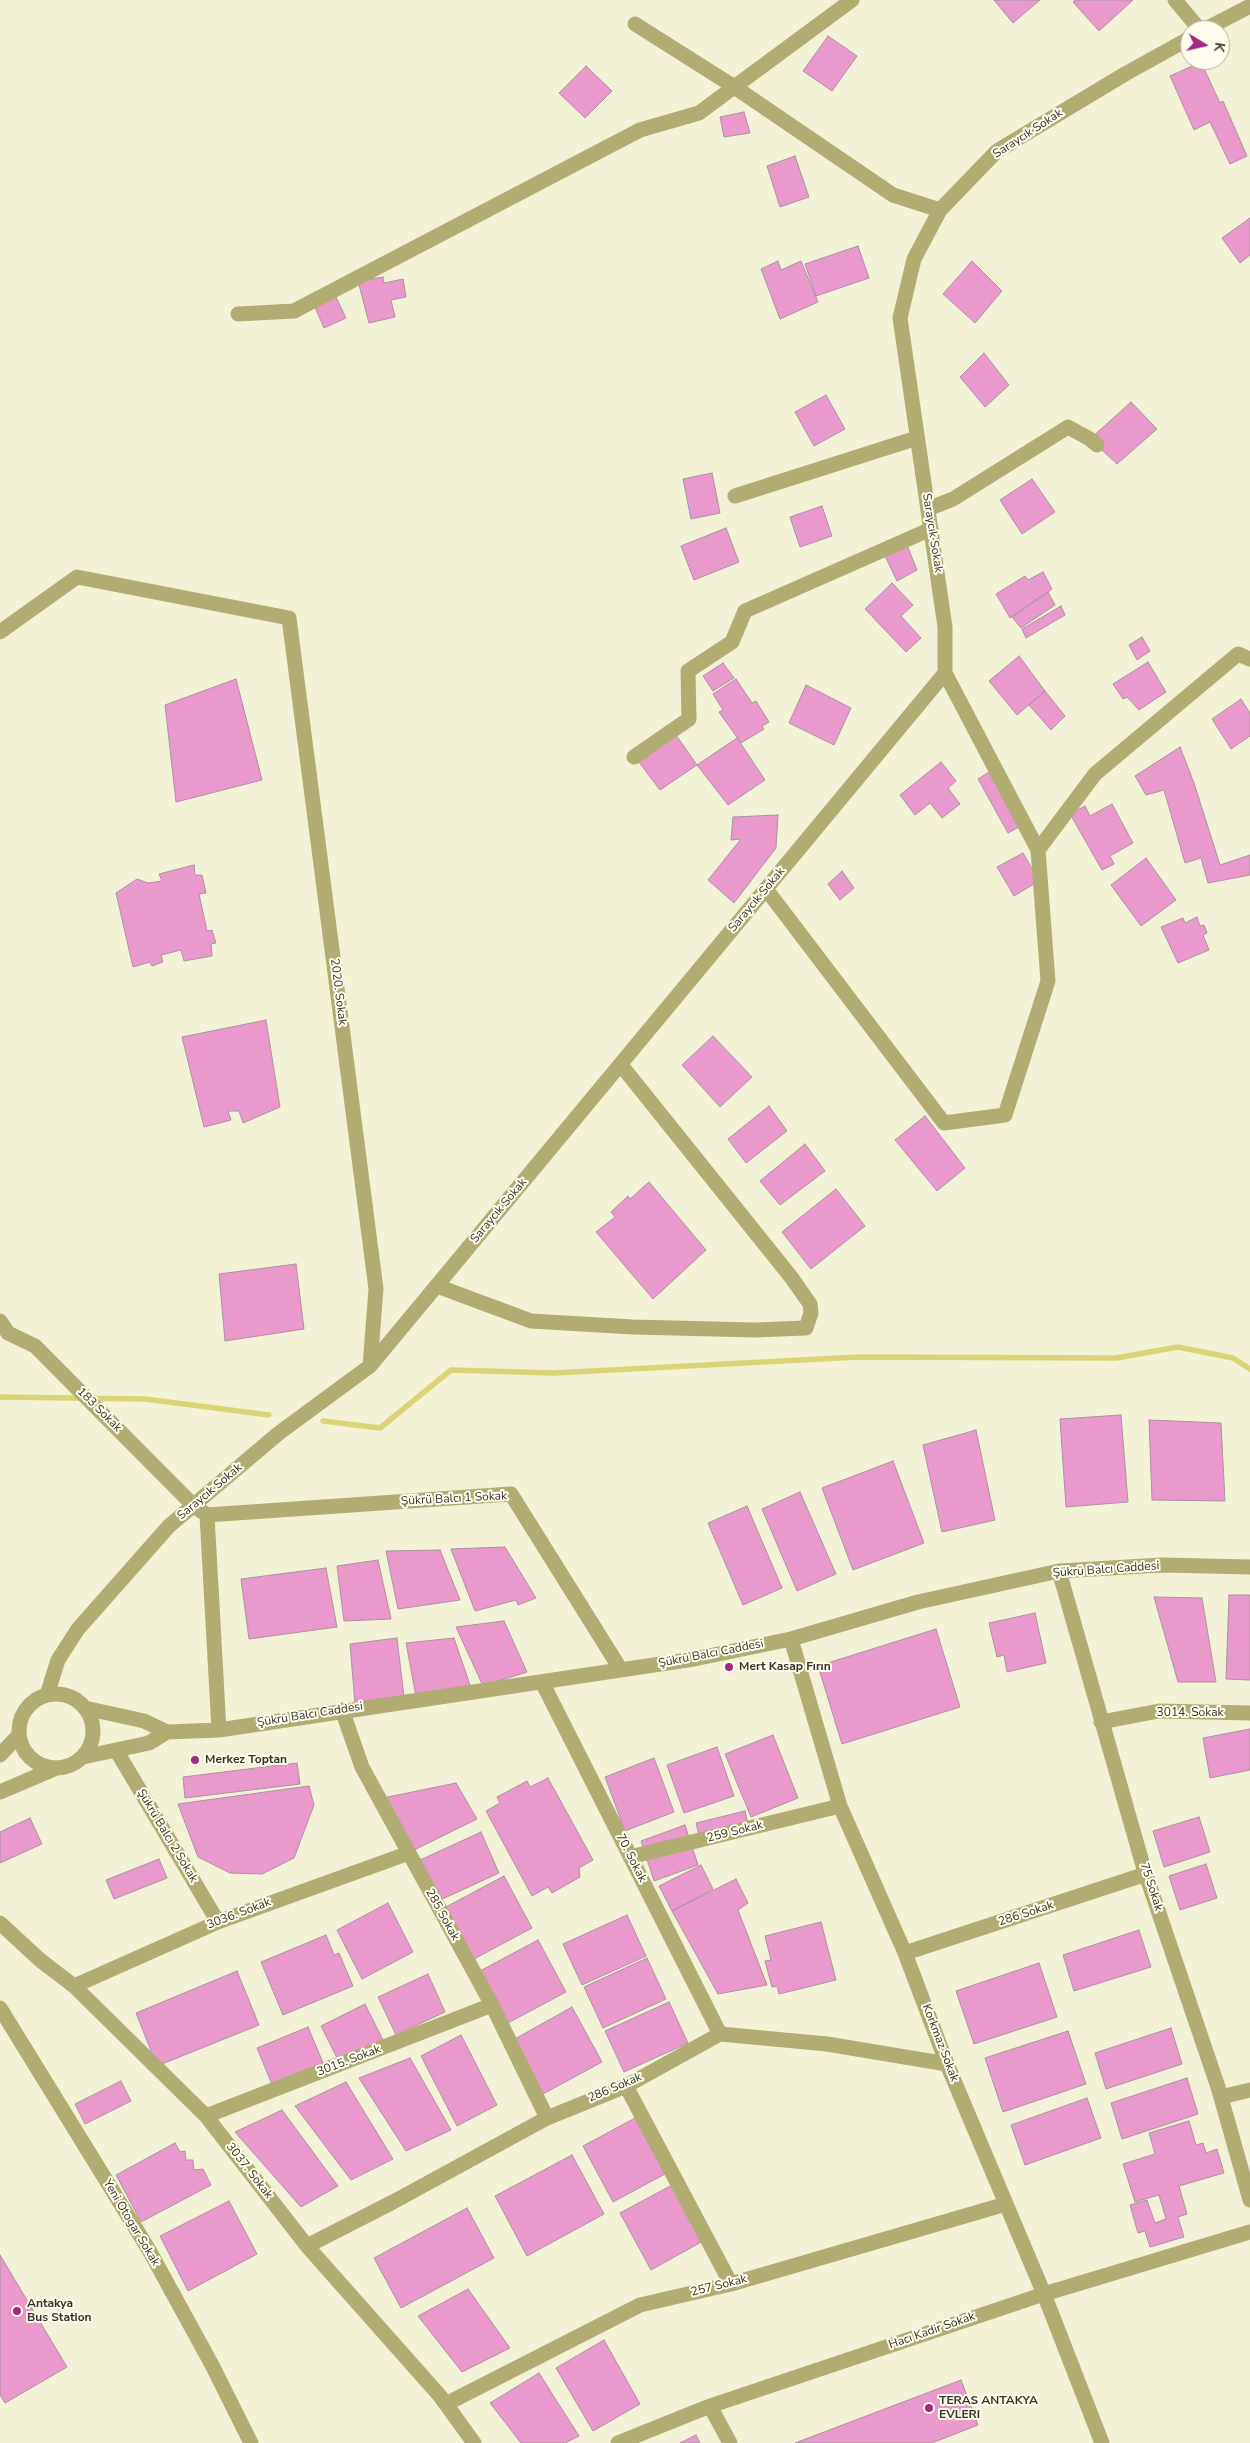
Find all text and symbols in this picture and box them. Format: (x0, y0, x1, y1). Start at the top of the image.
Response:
north arrow (1180, 20, 1230, 70)
text: K (1209, 41, 1229, 53)
street label: Saraycık Sokak (990, 106, 1066, 162)
street label: Saraycık Sokak (919, 492, 945, 574)
street label: Saraycık Sokak (726, 865, 788, 935)
street label: 2020. Sokak (327, 958, 349, 1026)
street label: Saraycık Sokak (468, 1176, 530, 1246)
street label: 183 Sokak (74, 1385, 124, 1435)
street label: Saraycık Sokak (175, 1461, 245, 1523)
street label: Şükrü Balcı 1 Sokak (401, 1489, 507, 1509)
street label: Şükrü Balcı Caddesi (1052, 1559, 1160, 1581)
street label: Şükrü Balcı Caddesi (657, 1637, 765, 1671)
place label: Mert Kasap Fırın (739, 1660, 831, 1674)
marker: Mert Kasap Fırın (723, 1661, 735, 1673)
street label: Şükrü Balcı Caddesi (256, 1700, 364, 1730)
street label: 3014. Sokak (1157, 1706, 1223, 1720)
place label: Merkez Toptan (205, 1753, 287, 1767)
marker: Merkez Toptan (189, 1754, 201, 1766)
street label: Şükrü Balcı 2 Sokak (133, 1787, 201, 1885)
street label: 259 Sokak (706, 1818, 764, 1846)
street label: 70. Sokak (613, 1831, 649, 1885)
street label: 75 Sokak (1136, 1861, 1166, 1913)
street label: 285 Sokak (422, 1887, 462, 1943)
street label: 3036. Sokak (205, 1895, 273, 1933)
street label: 286 Sokak (997, 1898, 1055, 1930)
street label: Korkmaz Sokak (919, 2002, 961, 2084)
street label: 3015. Sokak (315, 2042, 383, 2080)
street label: 286 Sokak (586, 2070, 644, 2106)
street label: 3037. Sokak (223, 2140, 275, 2202)
street label: Yeni Otogar Sokak (99, 2177, 163, 2269)
street label: 257 Sokak (690, 2272, 748, 2300)
place label: Antakya Bus Station (27, 2297, 92, 2325)
marker: Antakya Bus Station (11, 2305, 23, 2317)
street label: Hacı Kadir Sokak (887, 2309, 977, 2353)
place label: TERAS ANTAKYA EVLERI (939, 2394, 1038, 2422)
marker: TERAS ANTAKYA EVLERI (923, 2402, 935, 2414)

